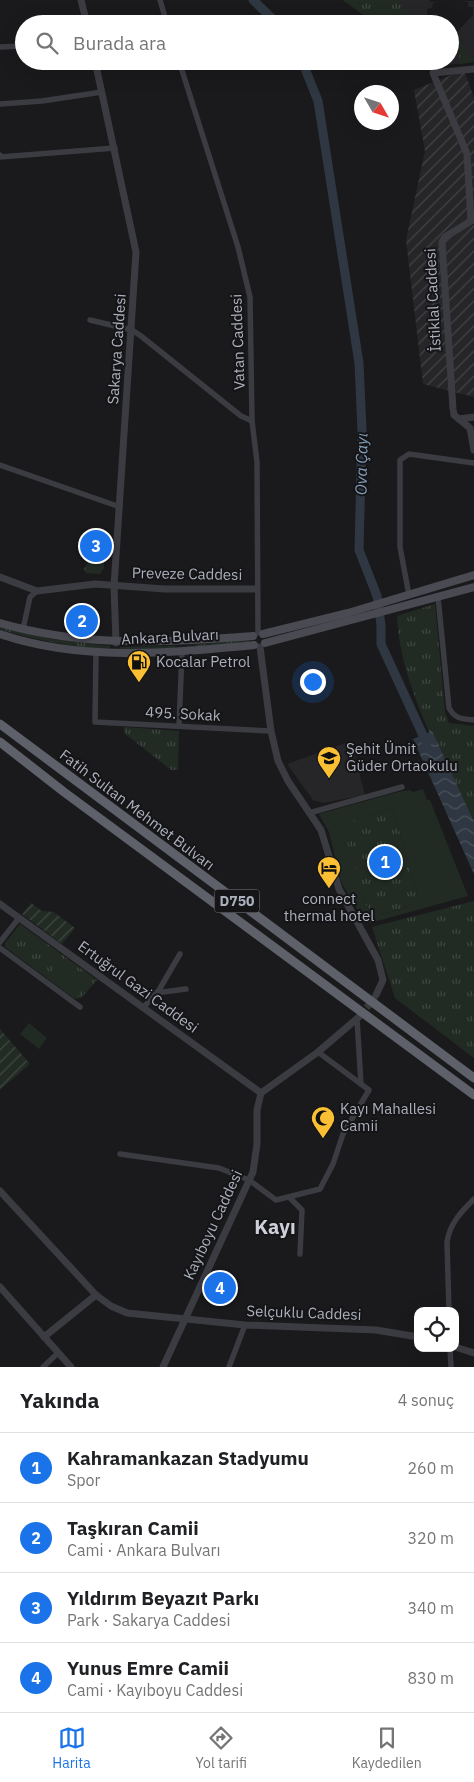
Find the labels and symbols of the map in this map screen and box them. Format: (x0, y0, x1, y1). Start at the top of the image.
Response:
north arrow (354, 85, 399, 130)
street label: İstiklal Caddesi (420, 248, 445, 352)
street label: Sakarya Caddesi (103, 293, 130, 405)
street label: Vatan Caddesi (226, 294, 249, 390)
water label: Ova Çayı (350, 433, 372, 495)
pin: 3 (80, 527, 112, 565)
street label: Preveze Caddesi (132, 563, 242, 584)
pin: 2 (66, 602, 98, 640)
street label: Ankara Bulvarı (121, 624, 219, 649)
fuel station icon: Kocalar Petrol (126, 649, 152, 683)
place label: Kocalar Petrol (156, 652, 250, 671)
your location (300, 669, 326, 695)
street label: 495. Sokak (145, 702, 221, 725)
place label: Şehit Ümit Güder Ortaokulu (346, 739, 458, 775)
street label: Fatih Sultan Mehmet Bulvarı (56, 745, 219, 874)
school or university icon: Şehit Ümit Güder Ortaokulu (316, 745, 342, 779)
pin: 1 (369, 843, 401, 881)
hotel icon: connect thermal hotel (316, 855, 342, 889)
road number: D750 (214, 889, 260, 912)
place label: connect thermal hotel (284, 889, 374, 925)
street label: Ertuğrul Gazi Caddesi (74, 936, 202, 1037)
place label: Kayı Mahallesi Camii (340, 1099, 436, 1135)
mosque icon: Kayı Mahallesi Camii (310, 1105, 336, 1139)
street label: Kayıboyu Caddesi (179, 1167, 246, 1283)
district label: Kayı (254, 1213, 296, 1240)
pin: 4 (204, 1269, 236, 1307)
street label: Selçuklu Caddesi (246, 1301, 362, 1324)

